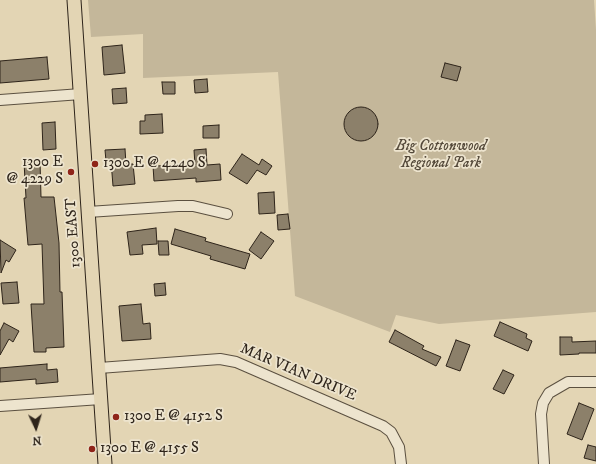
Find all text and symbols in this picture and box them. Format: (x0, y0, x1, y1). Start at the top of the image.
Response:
park label: Big Cottonwood Regional Park (396, 138, 486, 173)
place label: 1300 E @ 4229 S (6, 154, 63, 189)
place label: 1300 E @ 4240 S (103, 155, 206, 173)
marker: 1300 E @ 4240 S (90, 159, 100, 169)
marker: 1300 E @ 4229 S (66, 167, 76, 177)
street label: 1300 EAST (63, 198, 85, 268)
street label: MAR VIAN DRIVE (237, 340, 359, 406)
north arrow (16, 408, 56, 448)
place label: 1300 E @ 4152 S (124, 408, 223, 426)
marker: 1300 E @ 4152 S (111, 412, 121, 422)
text: N (32, 433, 42, 447)
place label: 1300 E @ 4155 S (100, 440, 199, 458)
marker: 1300 E @ 4155 S (87, 444, 97, 454)

